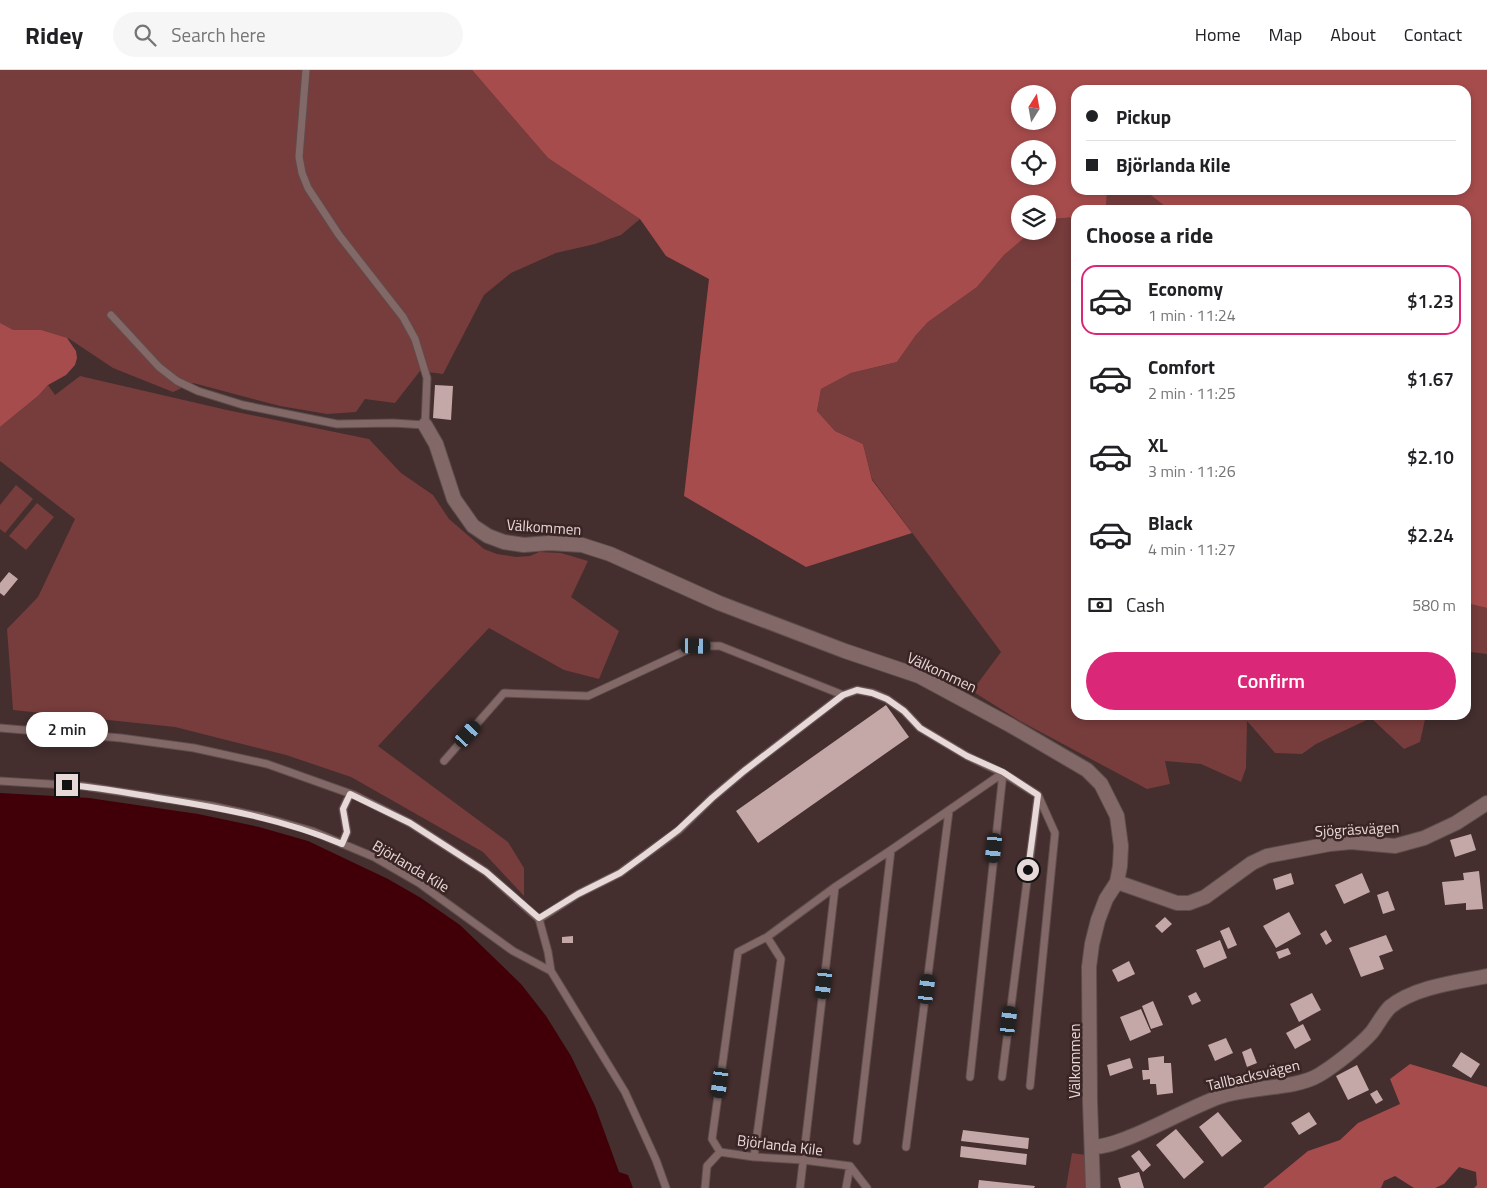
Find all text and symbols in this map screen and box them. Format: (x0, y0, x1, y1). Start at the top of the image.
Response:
search box (113, 12, 463, 57)
text: Ridey (25, 17, 83, 53)
text: Search here (171, 20, 266, 49)
icon: search (131, 21, 159, 49)
text: Home (1195, 21, 1241, 48)
text: Map (1269, 21, 1302, 48)
text: About (1330, 21, 1376, 48)
text: Contact (1404, 21, 1462, 48)
north arrow (1011, 85, 1056, 130)
map controls (1011, 85, 1056, 240)
text: Pickup (1116, 102, 1171, 131)
button: locate (1011, 140, 1056, 185)
text: Björlanda Kile (1116, 150, 1230, 179)
button: layers (1011, 195, 1056, 240)
text: Choose a ride (1086, 218, 1213, 252)
text: Economy (1148, 274, 1223, 303)
icon: car (1088, 278, 1133, 323)
text: $1.23 (1407, 286, 1454, 315)
text: 1 min · 11:24 (1148, 303, 1236, 327)
text: Comfort (1148, 352, 1215, 381)
icon: car (1088, 356, 1133, 401)
text: $1.67 (1407, 364, 1454, 393)
text: 2 min · 11:25 (1148, 381, 1236, 405)
text: XL (1148, 430, 1168, 459)
icon: car (1088, 434, 1133, 479)
text: $2.10 (1407, 442, 1454, 471)
text: 3 min · 11:26 (1148, 459, 1236, 483)
text: Black (1148, 508, 1193, 537)
icon: car (1088, 512, 1133, 557)
street label: Välkommen (506, 513, 582, 541)
text: $2.24 (1407, 520, 1454, 549)
text: 4 min · 11:27 (1148, 537, 1236, 561)
text: Cash (1126, 590, 1165, 619)
icon: cash (1086, 591, 1114, 619)
text: 580 m (1412, 593, 1456, 617)
car (680, 638, 711, 654)
street label: Välkommen (903, 646, 981, 698)
button: Confirm (1086, 652, 1456, 710)
callout: 2 min (26, 712, 108, 748)
text: 2 min (48, 717, 86, 741)
car (452, 718, 483, 750)
route end (56, 774, 78, 796)
street label: Sjögräsvägen (1314, 815, 1400, 843)
car (984, 832, 1003, 864)
street label: Björlanda Kile (368, 834, 454, 898)
route start (1017, 859, 1039, 881)
car (814, 968, 833, 1000)
car (917, 973, 936, 1005)
car (999, 1005, 1018, 1037)
street label: Välkommen (1063, 1024, 1086, 1098)
street label: Tallbacksvägen (1204, 1053, 1302, 1097)
car (710, 1067, 729, 1099)
street label: Björlanda Kile (736, 1128, 824, 1162)

